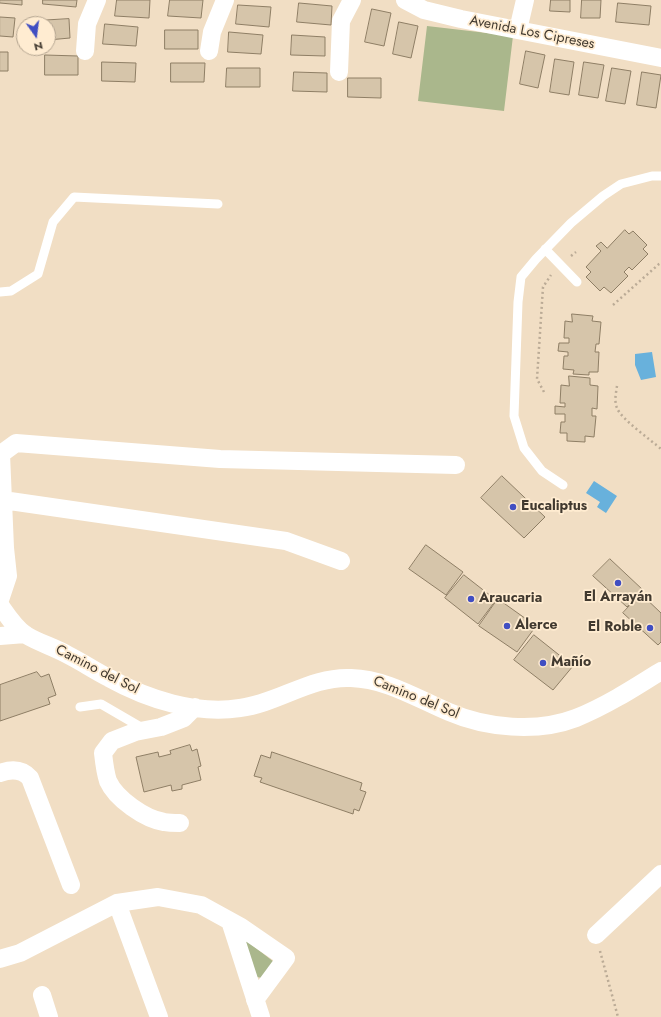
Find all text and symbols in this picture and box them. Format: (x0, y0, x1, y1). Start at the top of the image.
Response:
street label: Avenida Los Cipreses (468, 13, 596, 53)
north arrow (16, 16, 56, 56)
text: N (32, 38, 45, 55)
place label: Eucaliptus (521, 499, 587, 515)
marker: Eucaliptus (508, 502, 518, 512)
marker: El Arrayán (613, 578, 623, 588)
place label: El Arrayán (584, 590, 652, 606)
place label: Araucaria (479, 591, 542, 607)
marker: Araucaria (466, 594, 476, 604)
place label: Alerce (515, 618, 558, 634)
place label: El Roble (588, 620, 642, 636)
marker: Alerce (502, 621, 512, 631)
marker: El Roble (645, 623, 655, 633)
street label: Camino del Sol (53, 642, 141, 698)
place label: Mañío (551, 655, 591, 671)
marker: Mañío (538, 658, 548, 668)
street label: Camino del Sol (371, 673, 461, 723)

